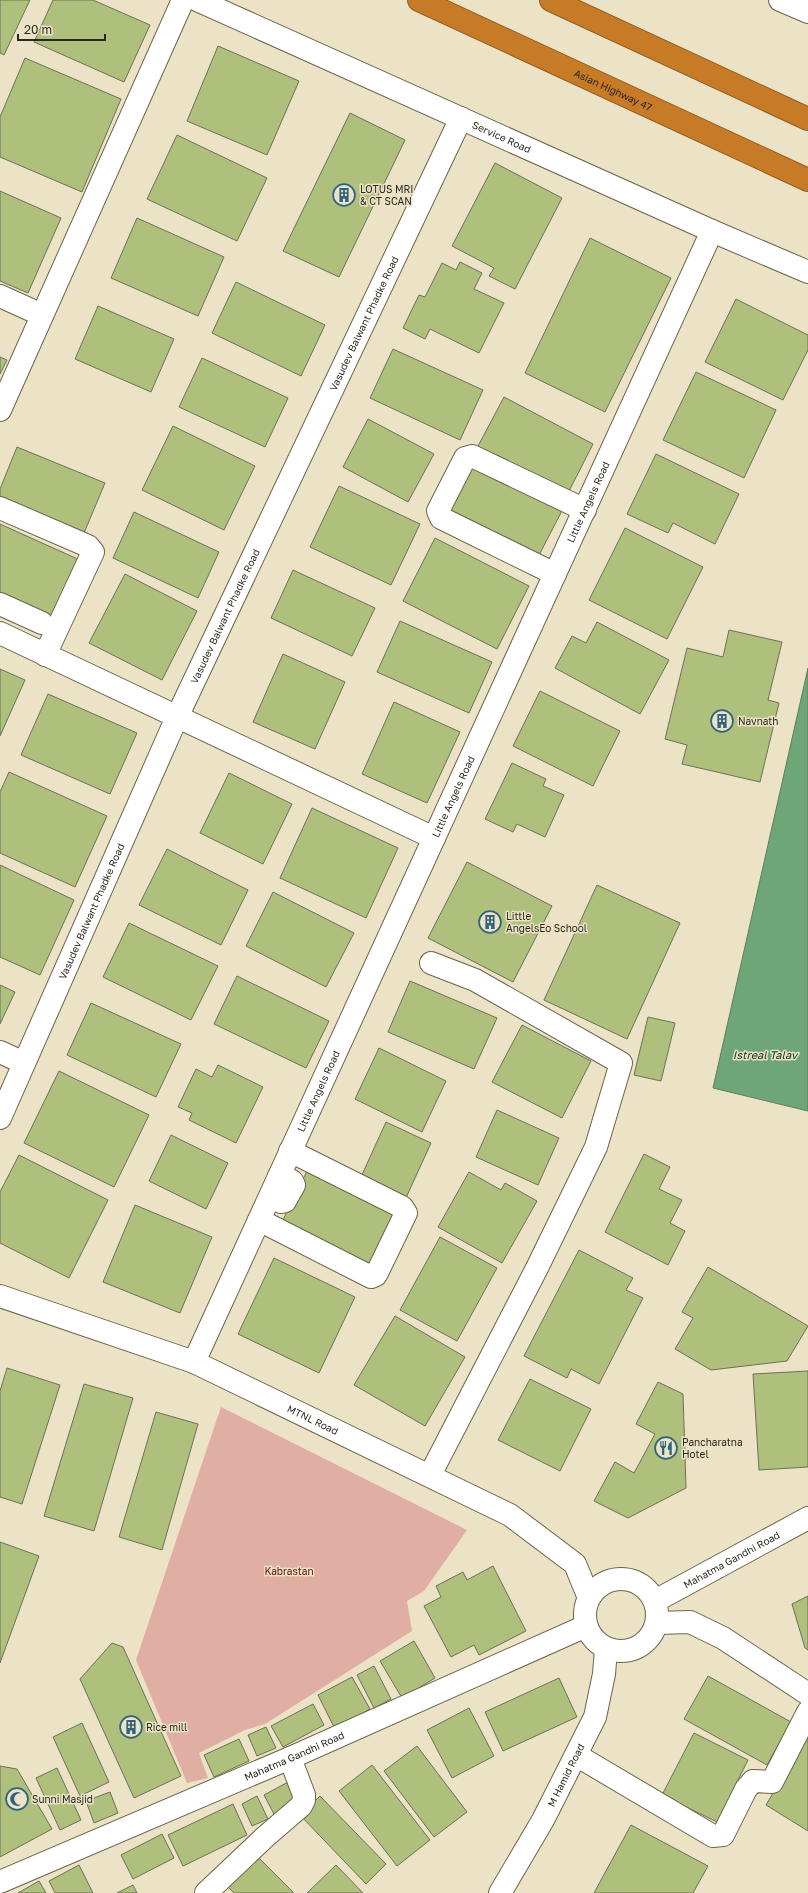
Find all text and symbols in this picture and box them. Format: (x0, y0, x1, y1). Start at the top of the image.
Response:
scale bar (18, 16, 105, 42)
text: 20 m (24, 22, 52, 37)
street label: Asian Highway 47 (572, 67, 654, 113)
street label: Service Road (471, 118, 533, 155)
building icon: LOTUS MRI & CT SCAN (331, 182, 357, 208)
place label: LOTUS MRI & CT SCAN (360, 183, 413, 207)
street label: Vasudev Balwant Phadke Road (327, 254, 401, 393)
street label: Little Angels Road (564, 459, 612, 544)
street label: Vasudev Balwant Phadke Road (188, 547, 262, 685)
building icon: Navnath (709, 708, 735, 734)
place label: Navnath (738, 715, 779, 727)
street label: Little Angels Road (429, 754, 477, 839)
street label: Vasudev Balwant Phadke Road (56, 841, 127, 981)
building icon: Little AngelsEo School (477, 909, 503, 935)
place label: Little AngelsEo School (506, 910, 587, 934)
water label: Istreal Talav (733, 1048, 799, 1061)
street label: Little Angels Road (294, 1049, 342, 1134)
street label: MTNL Road (285, 1402, 340, 1437)
restaurant icon: Pancharatna Hotel (653, 1435, 679, 1461)
place label: Pancharatna Hotel (682, 1436, 743, 1460)
street label: Mahatma Gandhi Road (681, 1529, 782, 1591)
park label: Kabrastan (264, 1565, 314, 1577)
building icon: Rice mill (118, 1714, 144, 1740)
place label: Rice mill (146, 1721, 187, 1733)
street label: Mahatma Gandhi Road (242, 1729, 346, 1783)
street label: M Hamid Road (545, 1742, 587, 1809)
mosque icon: Sunni Masjid (4, 1786, 30, 1812)
place label: Sunni Masjid (32, 1793, 93, 1805)

